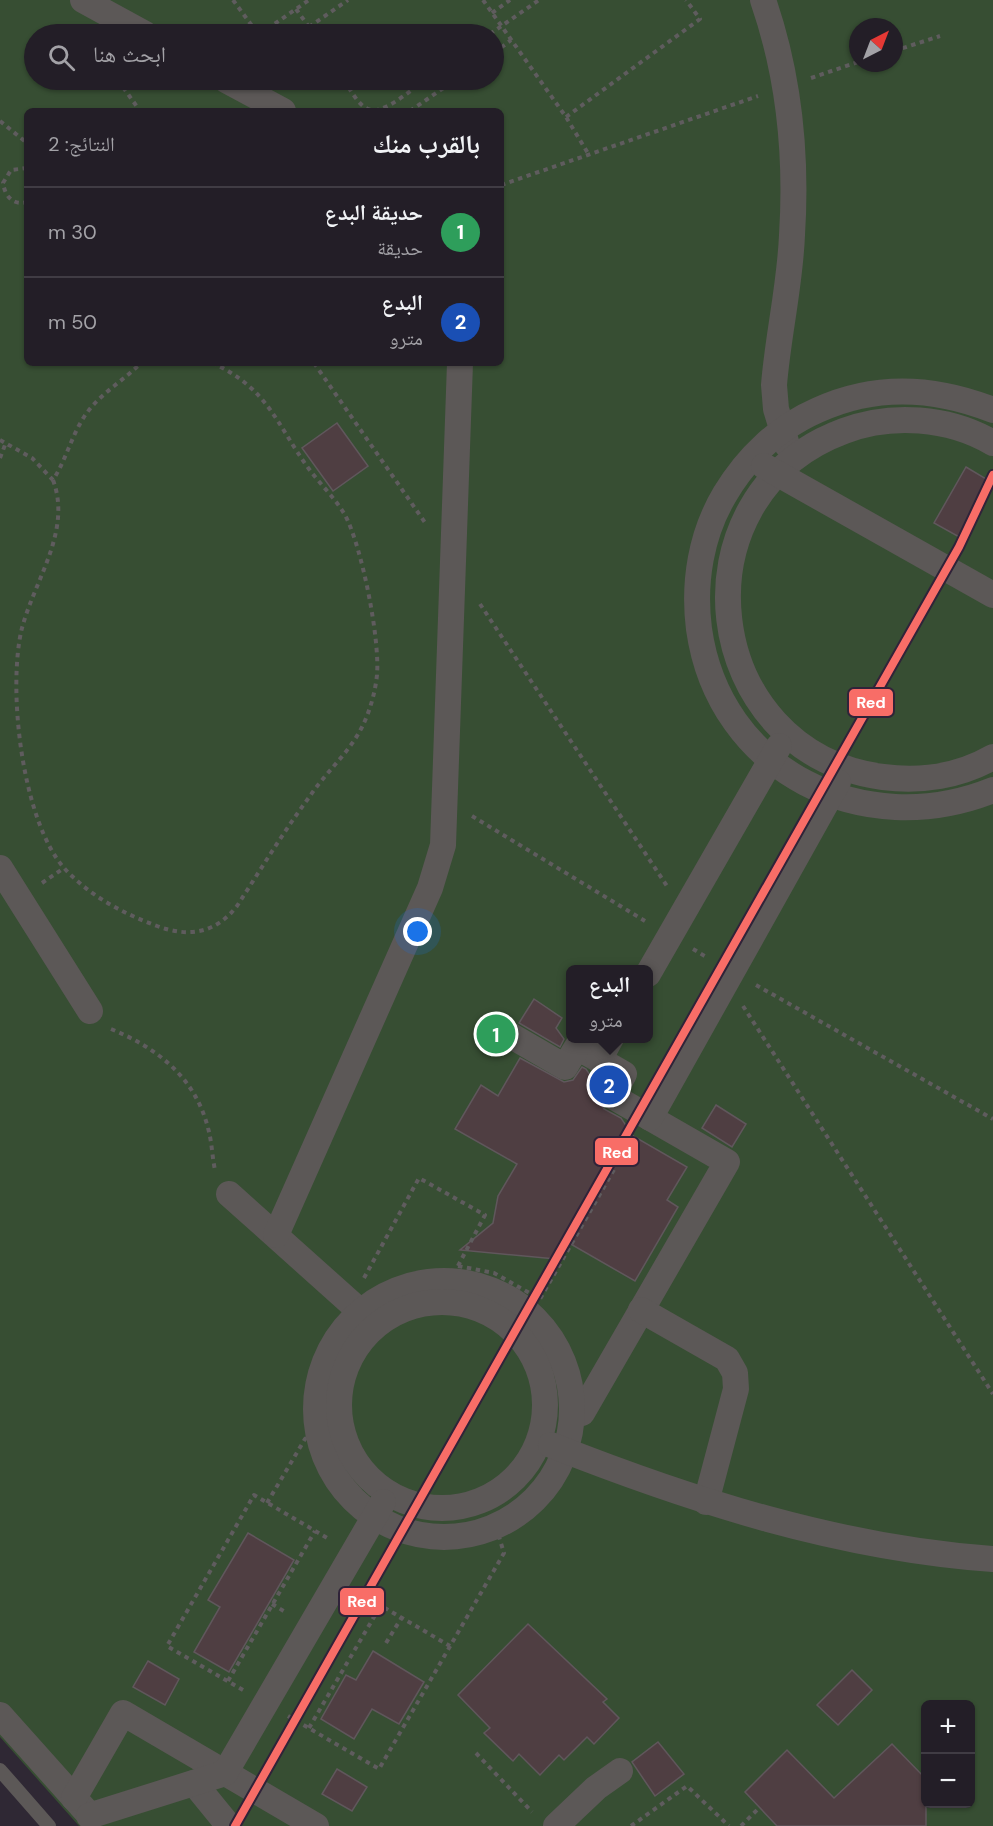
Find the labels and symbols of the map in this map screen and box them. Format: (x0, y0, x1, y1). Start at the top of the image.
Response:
north arrow (849, 18, 903, 72)
line badge: Red (848, 688, 894, 717)
text: Red (856, 692, 886, 713)
your location (403, 917, 432, 946)
pin: 1 (476, 1012, 516, 1056)
pin: 2 (590, 1062, 628, 1108)
line badge: Red (594, 1137, 639, 1166)
text: Red (602, 1142, 632, 1163)
line badge: Red (339, 1587, 385, 1616)
text: Red (347, 1591, 377, 1612)

